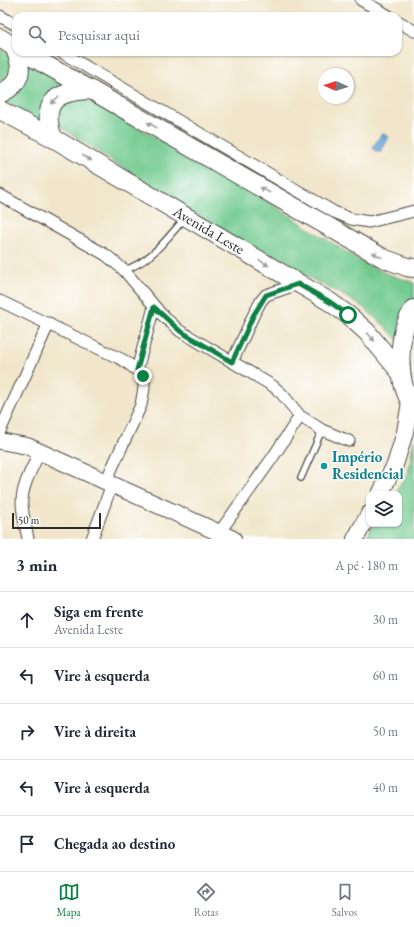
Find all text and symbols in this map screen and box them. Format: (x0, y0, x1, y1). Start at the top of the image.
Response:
search box (12, 12, 402, 56)
icon: search (26, 23, 48, 45)
text: Pesquisar aqui (58, 25, 140, 44)
north arrow (318, 68, 354, 104)
one-way arrow (51, 95, 60, 105)
one-way arrow (147, 121, 157, 129)
one-way arrow (81, 154, 93, 161)
one-way arrow (259, 187, 271, 194)
street label: Avenida Leste (169, 201, 248, 258)
one-way arrow (371, 252, 383, 259)
one-way arrow (258, 260, 270, 267)
route start (339, 306, 357, 324)
one-way arrow (366, 332, 375, 342)
route end (134, 367, 152, 385)
place label: Império Residencial (332, 447, 404, 483)
marker: Império Residencial (319, 461, 329, 471)
map controls (366, 491, 402, 527)
button: layers (366, 491, 402, 527)
scale bar (12, 511, 101, 530)
text: 50 m (18, 513, 39, 527)
text: 3 min (16, 554, 57, 576)
text: A pé · 180 m (335, 557, 398, 574)
text: Siga em frente (54, 602, 143, 621)
icon: ahead (16, 609, 38, 631)
text: 30 m (373, 611, 398, 628)
text: Avenida Leste (54, 621, 123, 638)
icon: left (16, 665, 38, 687)
text: Vire à esquerda (54, 666, 150, 685)
text: 60 m (373, 667, 398, 684)
icon: right (16, 721, 38, 743)
text: Vire à direita (54, 722, 136, 741)
text: 50 m (373, 723, 398, 740)
icon: left (16, 777, 38, 799)
text: Vire à esquerda (54, 778, 150, 797)
text: 40 m (373, 779, 398, 796)
icon: arrive (16, 833, 38, 855)
text: Chegada ao destino (54, 834, 175, 853)
tab: Mapa (57, 881, 81, 919)
tab: Rotas (194, 881, 218, 919)
tab: Salvos (332, 881, 357, 919)

